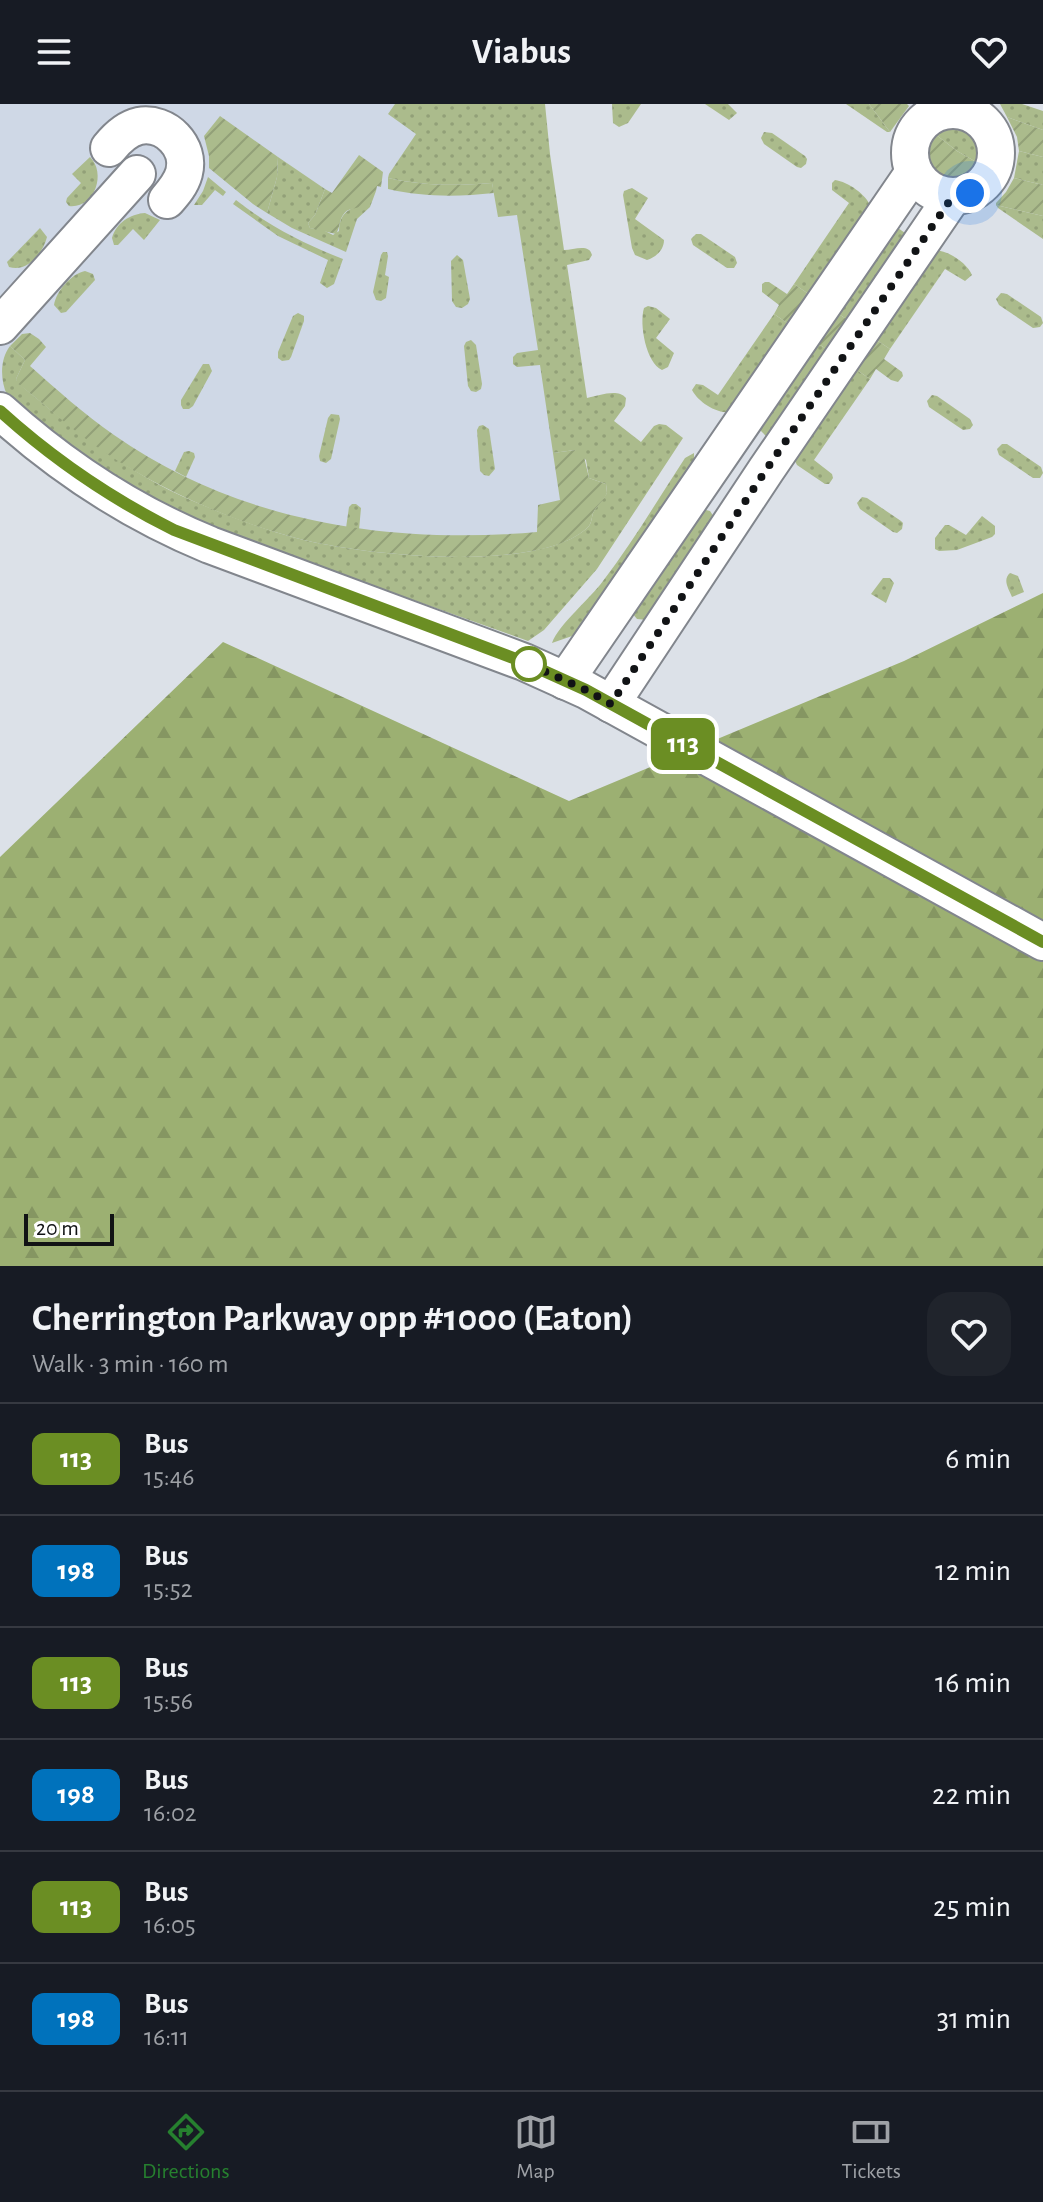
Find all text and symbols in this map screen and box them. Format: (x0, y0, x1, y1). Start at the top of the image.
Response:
icon: menu (32, 30, 76, 74)
icon: heart (967, 30, 1011, 74)
text: Viabus (472, 34, 571, 70)
your location (950, 173, 990, 213)
unlabelled marker (512, 647, 546, 681)
line badge: 113 (637, 718, 729, 770)
text: 113 (667, 730, 699, 758)
scale bar (24, 1210, 114, 1246)
text: 20 m (36, 1217, 79, 1239)
button: heart (927, 1292, 1011, 1376)
text: Cherrington Parkway opp #1000 (Eaton) (32, 1300, 633, 1338)
text: Walk · 3 min · 160 m (32, 1351, 229, 1377)
text: Bus (144, 1429, 189, 1459)
text: 6 min (945, 1444, 1011, 1474)
text: 113 (60, 1445, 92, 1473)
text: 15:46 (144, 1464, 195, 1490)
text: Bus (144, 1541, 189, 1571)
text: 12 min (935, 1556, 1011, 1586)
text: 198 (57, 1557, 95, 1585)
text: 15:52 (144, 1576, 192, 1602)
text: Bus (144, 1653, 189, 1683)
text: 16 min (935, 1668, 1011, 1698)
text: 113 (60, 1669, 92, 1697)
text: 15:56 (144, 1688, 193, 1714)
text: Bus (144, 1765, 189, 1795)
text: 22 min (932, 1780, 1011, 1810)
text: 198 (57, 1781, 95, 1809)
text: 16:02 (144, 1800, 197, 1826)
text: Bus (144, 1877, 189, 1907)
text: 25 min (933, 1892, 1011, 1922)
text: 113 (60, 1893, 92, 1921)
text: 16:05 (144, 1912, 196, 1938)
text: Bus (144, 1989, 189, 2019)
text: 31 min (937, 2004, 1011, 2034)
text: 198 (57, 2005, 95, 2033)
text: 16:11 (144, 2024, 189, 2050)
tab: Directions (142, 2110, 230, 2184)
tab: Map (514, 2110, 558, 2184)
tab: Tickets (841, 2110, 901, 2184)

